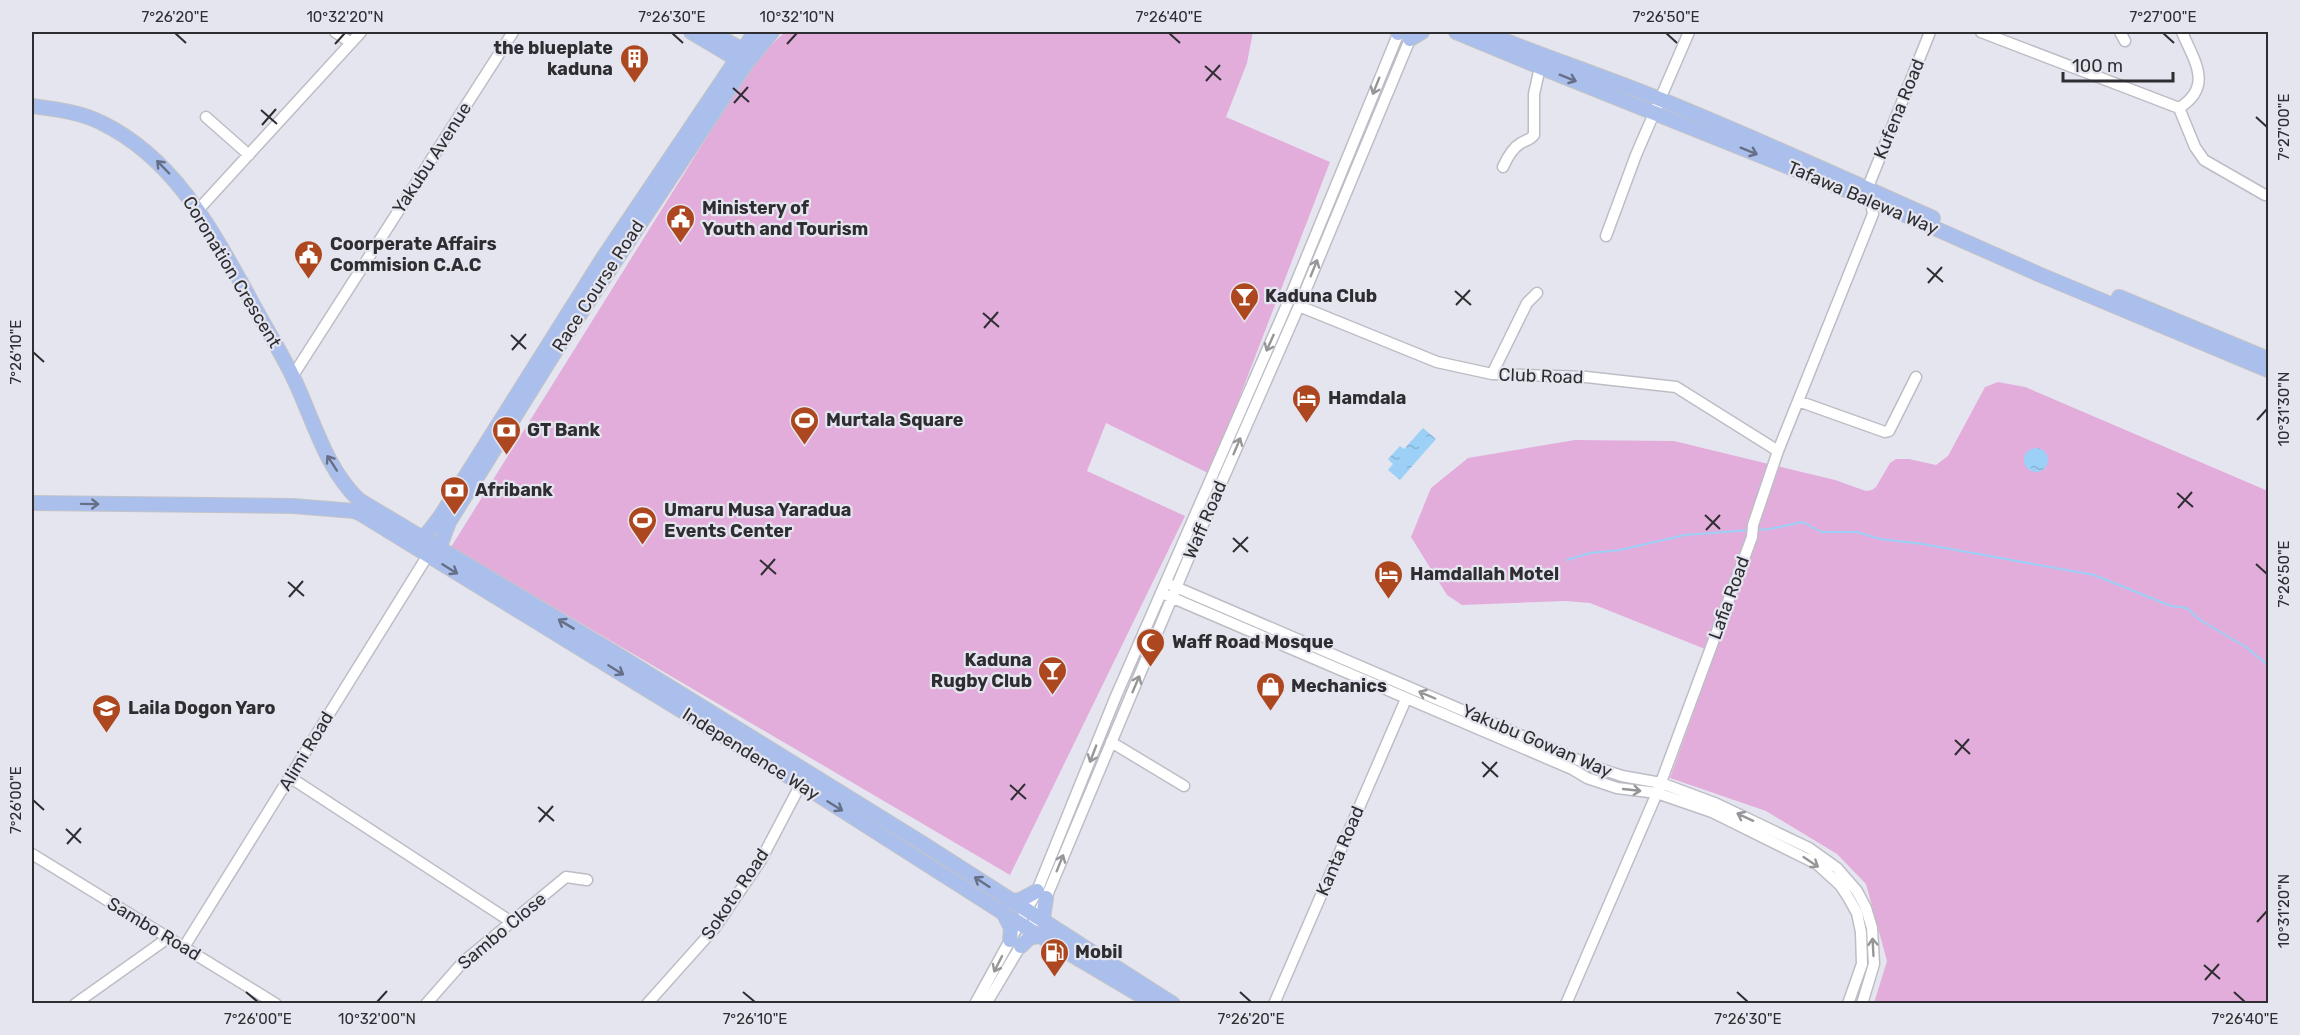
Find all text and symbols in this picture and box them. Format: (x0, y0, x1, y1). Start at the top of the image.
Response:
text: 7°26'20"E (141, 8, 209, 26)
text: 10°32'20"N (306, 8, 384, 26)
text: 7°26'30"E (638, 8, 706, 26)
text: 10°32'10"N (760, 8, 834, 26)
text: 7°26'40"E (1136, 8, 1202, 26)
text: 7°26'50"E (1632, 8, 1700, 26)
text: 7°27'00"E (2129, 8, 2197, 26)
place label: the blueplate kaduna (493, 37, 613, 80)
building icon: the blueplate kaduna (618, 42, 650, 84)
scale bar (2063, 45, 2172, 83)
text: 100 m (2072, 55, 2123, 77)
street label: Kufena Road (1869, 56, 1929, 162)
one-way arrow (1558, 74, 1576, 85)
one-way arrow (1370, 76, 1381, 94)
text: 7°27'00"E (2275, 93, 2293, 161)
street label: Yakubu Avenue (388, 98, 476, 218)
one-way arrow (1739, 146, 1758, 157)
street label: Tafawa Balewa Way (1784, 156, 1942, 240)
one-way arrow (156, 160, 170, 175)
street label: Coronation Crescent (178, 192, 286, 352)
place label: Ministery of Youth and Tourism (702, 197, 868, 240)
public building icon: Ministery of Youth and Tourism (665, 202, 697, 244)
street label: Race Course Road (547, 216, 649, 356)
place label: Coorperate Affairs Commision C.A.C (330, 233, 497, 276)
public building icon: Coorperate Affairs Commision C.A.C (293, 238, 325, 280)
one-way arrow (1309, 259, 1320, 277)
bar icon: Kaduna Club (1228, 280, 1260, 322)
place label: Kaduna Club (1265, 285, 1377, 307)
text: 7°26'10"E (7, 320, 25, 384)
one-way arrow (1263, 334, 1275, 352)
street label: Club Road (1498, 364, 1584, 388)
text: 10°31'30"N (2275, 372, 2293, 446)
hotel icon: Hamdala (1291, 382, 1323, 424)
place label: Hamdala (1328, 387, 1406, 409)
sports icon: Murtala Square (789, 404, 821, 446)
place label: Murtala Square (826, 409, 964, 431)
bank icon: GT Bank (490, 414, 522, 456)
place label: GT Bank (527, 419, 601, 441)
one-way arrow (1232, 438, 1243, 456)
one-way arrow (326, 455, 338, 472)
bank icon: Afribank (438, 474, 470, 516)
street label: Waff Road (1179, 478, 1231, 562)
place label: Afribank (475, 479, 553, 501)
one-way arrow (79, 498, 99, 510)
place label: Umaru Musa Yaradua Events Center (664, 499, 851, 542)
sports icon: Umaru Musa Yaradua Events Center (627, 504, 659, 546)
text: 7°26'50"E (2275, 540, 2293, 608)
street label: Lafia Road (1704, 553, 1754, 643)
hotel icon: Hamdallah Motel (1373, 558, 1405, 600)
one-way arrow (441, 562, 458, 575)
place label: Hamdallah Motel (1410, 563, 1559, 585)
one-way arrow (558, 618, 575, 630)
mosque icon: Waff Road Mosque (1135, 626, 1167, 668)
place label: Waff Road Mosque (1172, 631, 1334, 653)
place label: Kaduna Rugby Club (931, 649, 1032, 692)
bar icon: Kaduna Rugby Club (1037, 654, 1069, 696)
one-way arrow (607, 665, 624, 677)
shop icon: Mechanics (1254, 670, 1286, 712)
one-way arrow (1130, 675, 1142, 693)
place label: Mechanics (1291, 675, 1387, 697)
one-way arrow (1418, 689, 1436, 700)
school or university icon: Laila Dogon Yaro (91, 692, 123, 734)
place label: Laila Dogon Yaro (128, 697, 276, 719)
street label: Yakubu Gowan Way (1459, 699, 1615, 783)
street label: Independence Way (678, 703, 824, 805)
street label: Alimi Road (274, 708, 338, 794)
one-way arrow (1087, 744, 1098, 763)
text: 7°26'00"E (7, 766, 25, 834)
one-way arrow (1622, 784, 1641, 795)
one-way arrow (827, 799, 844, 812)
street label: Kanta Road (1311, 803, 1369, 899)
one-way arrow (1737, 811, 1755, 823)
street label: Sokoto Road (697, 844, 773, 944)
one-way arrow (1055, 855, 1066, 873)
one-way arrow (1803, 856, 1819, 868)
text: 10°31'20"N (2275, 874, 2293, 948)
one-way arrow (974, 875, 991, 887)
street label: Sambo Close (453, 888, 551, 974)
street label: Sambo Road (103, 892, 205, 966)
fuel station icon: Mobil (1038, 936, 1070, 978)
one-way arrow (1868, 937, 1879, 957)
place label: Mobil (1075, 941, 1123, 963)
one-way arrow (991, 954, 1003, 972)
text: 7°26'00"E (224, 1010, 292, 1028)
text: 10°32'00"N (338, 1010, 416, 1028)
text: 7°26'10"E (723, 1010, 787, 1028)
text: 7°26'20"E (1217, 1010, 1285, 1028)
text: 7°26'30"E (1714, 1010, 1782, 1028)
text: 7°26'40"E (2212, 1010, 2278, 1028)

